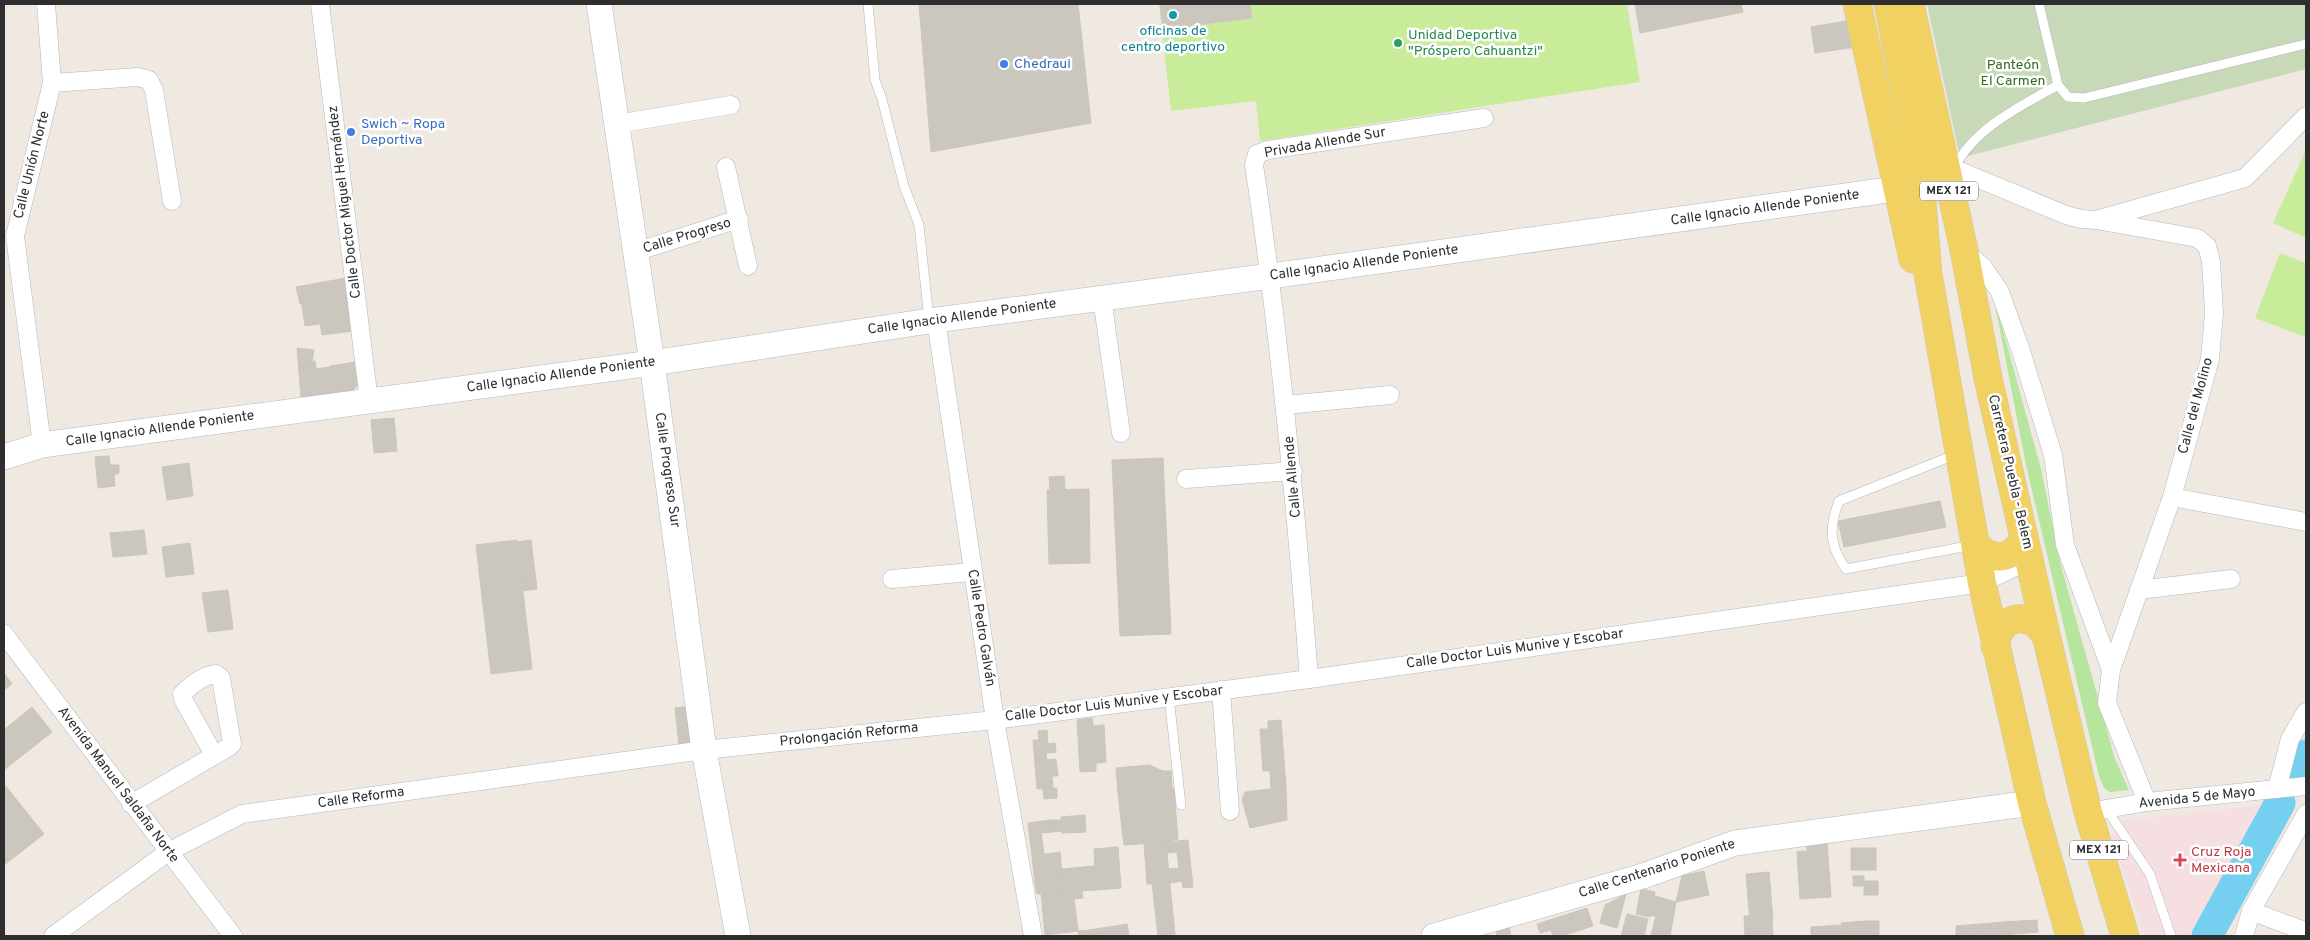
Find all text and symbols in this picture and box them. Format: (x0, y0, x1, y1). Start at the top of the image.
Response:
marker: oficinas de centro deportivo (1167, 9, 1179, 21)
place label: oficinas de centro deportivo (1121, 23, 1225, 56)
place label: Unidad Deportiva "Próspero Cahuantzi" (1408, 27, 1543, 60)
marker: Unidad Deportiva "Próspero Cahuantzi" (1392, 37, 1404, 49)
place label: Chedraui (1014, 56, 1071, 73)
park label: Panteón El Carmen (1981, 57, 2045, 90)
marker: Chedraui (998, 58, 1010, 70)
street label: Calle Doctor Miguel Hernández (325, 105, 365, 299)
street label: Calle Unión Norte (10, 109, 54, 221)
place label: Swich ~ Ropa Deportiva (361, 116, 445, 149)
street label: Privada Allende Sur (1263, 124, 1388, 162)
marker: Swich ~ Ropa Deportiva (345, 126, 357, 138)
road number: MEX 121 (1920, 182, 1978, 200)
street label: Calle Ignacio Allende Poniente (1669, 186, 1861, 230)
street label: Calle Progreso (641, 214, 733, 257)
street label: Calle Ignacio Allende Poniente (1268, 241, 1460, 285)
street label: Calle Ignacio Allende Poniente (866, 295, 1058, 339)
street label: Calle Ignacio Allende Poniente (465, 353, 657, 397)
street label: Calle del Molino (2175, 356, 2217, 456)
street label: Carretera Puebla - Belem (1984, 393, 2036, 551)
street label: Calle Ignacio Allende Poniente (64, 407, 256, 451)
street label: Calle Progreso Sur (650, 411, 684, 529)
street label: Calle Allende (1281, 435, 1305, 519)
street label: Calle Pedro Galván (963, 568, 999, 688)
street label: Calle Doctor Luis Munive y Escobar (1405, 625, 1625, 673)
street label: Calle Doctor Luis Munive y Escobar (1004, 682, 1224, 726)
street label: Avenida Manuel Saldaña Norte (54, 703, 182, 867)
street label: Prolongación Reforma (779, 719, 919, 751)
street label: Calle Reforma (316, 783, 406, 813)
street label: Avenida 5 de Mayo (2138, 783, 2257, 813)
street label: Calle Centenario Poniente (1577, 836, 1737, 902)
road number: MEX 121 (2070, 840, 2128, 860)
place label: Cruz Roja Mexicana (2191, 844, 2251, 877)
marker: Cruz Roja Mexicana (2173, 853, 2187, 867)

